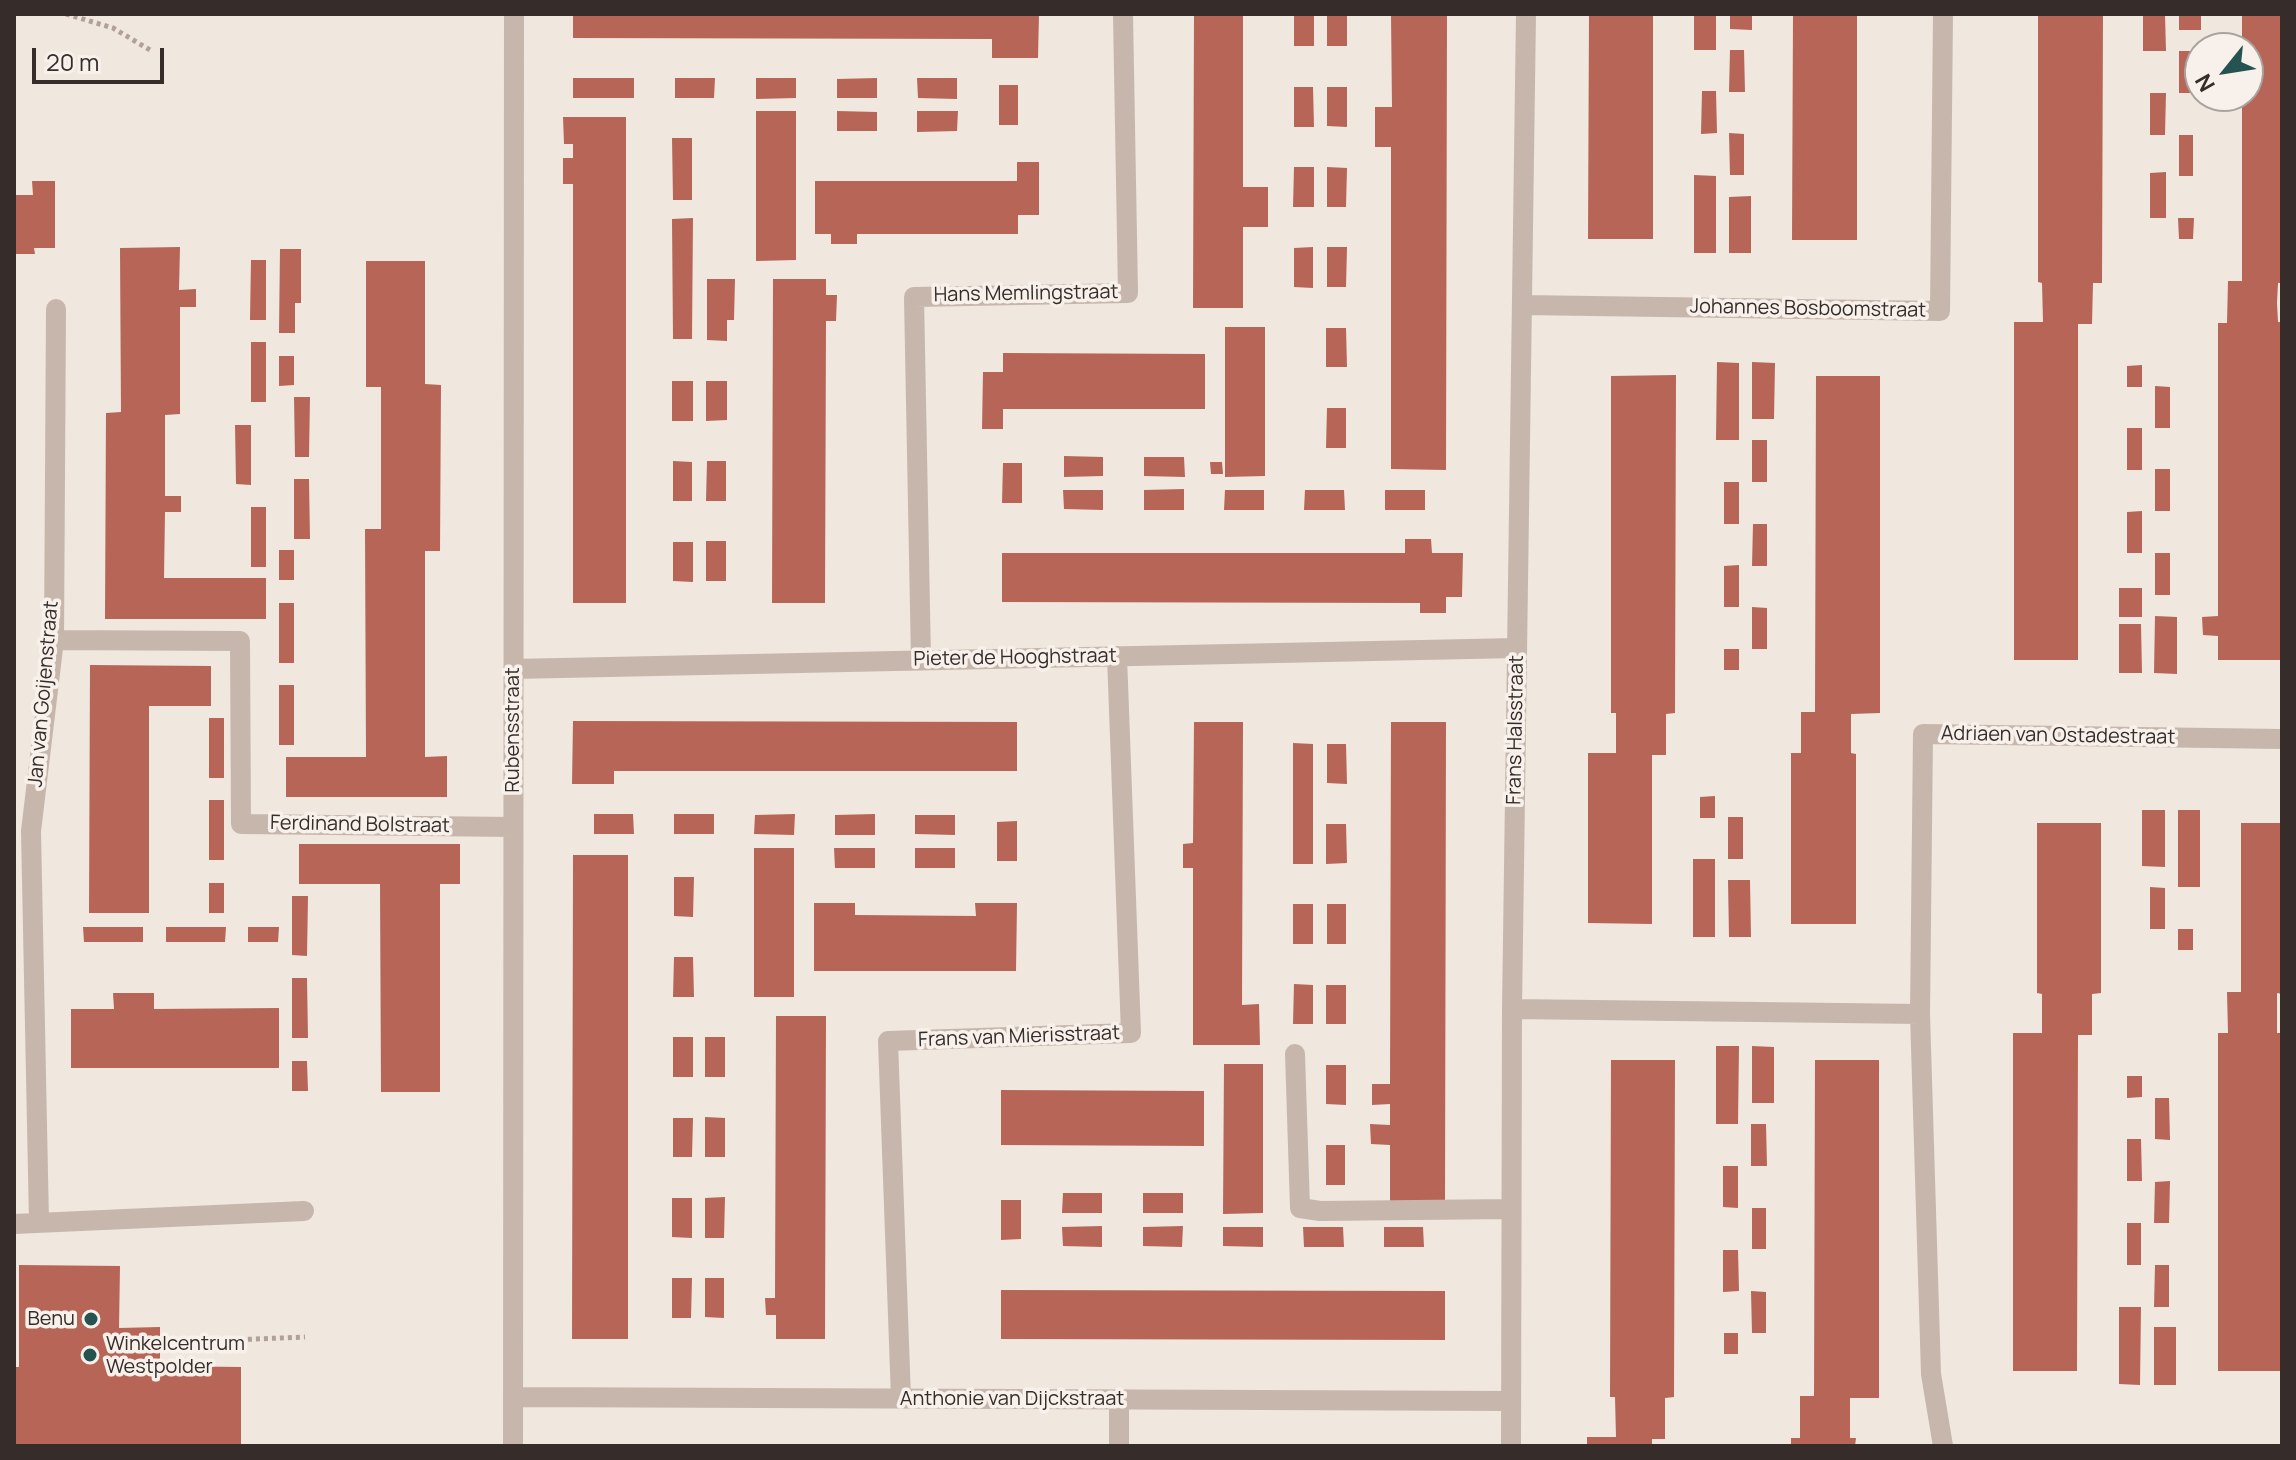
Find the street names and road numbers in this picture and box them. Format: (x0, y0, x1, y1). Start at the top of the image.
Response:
street label: Hans Memlingstraat (933, 280, 1119, 308)
street label: Johannes Bosboomstraat (1690, 295, 1926, 323)
street label: Jan van Goijenstraat (24, 600, 64, 788)
street label: Pieter de Hooghstraat (913, 644, 1117, 672)
street label: Frans Halsstraat (1503, 655, 1529, 805)
street label: Rubensstraat (501, 667, 525, 793)
street label: Adriaen van Ostadestraat (1941, 722, 2175, 750)
street label: Ferdinand Bolstraat (270, 811, 450, 839)
street label: Frans van Mierisstraat (918, 1021, 1120, 1053)
street label: Anthonie van Dijckstraat (900, 1387, 1124, 1411)

